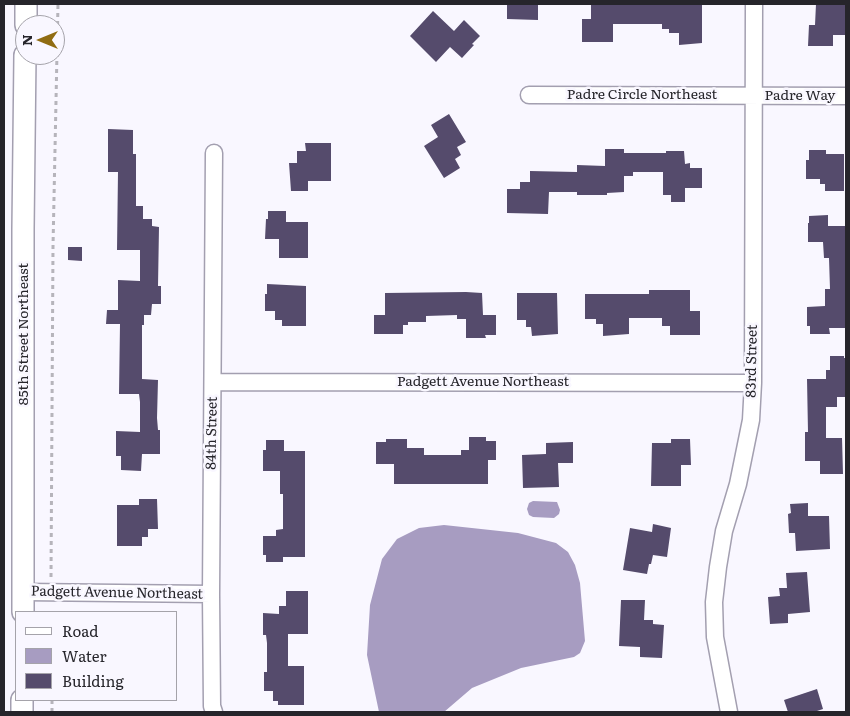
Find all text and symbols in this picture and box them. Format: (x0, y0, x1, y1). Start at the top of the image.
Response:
north arrow (15, 15, 65, 65)
text: N (16, 34, 36, 46)
street label: Padre Circle Northeast (567, 87, 717, 103)
street label: Padre Way (765, 88, 835, 104)
street label: 85th Street Northeast (16, 263, 32, 405)
street label: 83rd Street (743, 324, 761, 398)
street label: Padgett Avenue Northeast (397, 374, 569, 390)
street label: 84th Street (203, 396, 221, 470)
street label: Padgett Avenue Northeast (31, 583, 203, 603)
legend (15, 611, 178, 701)
text: Road (62, 619, 98, 642)
text: Water (62, 644, 107, 667)
text: Building (62, 669, 124, 692)

